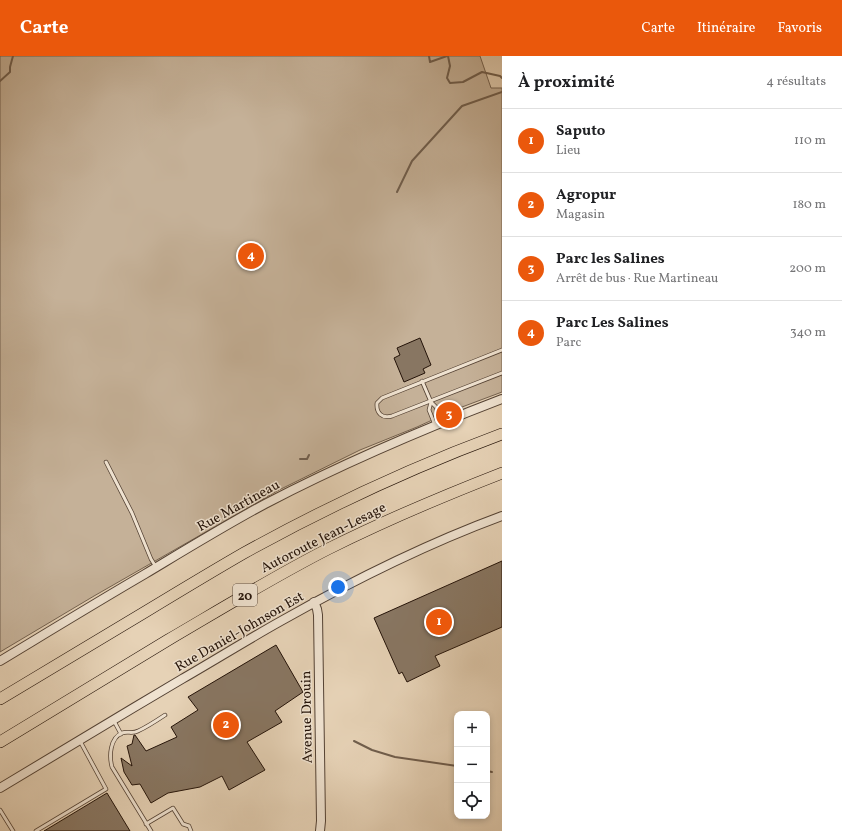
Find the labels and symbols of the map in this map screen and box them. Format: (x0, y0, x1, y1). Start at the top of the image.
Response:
pin: 4 (238, 241, 264, 271)
pin: 3 (436, 400, 462, 430)
street label: Rue Martineau (194, 476, 284, 537)
street label: Autoroute Jean-Lesage (258, 498, 390, 578)
your location (328, 577, 348, 597)
road number: 20 (233, 584, 257, 606)
street label: Rue Daniel-Johnson Est (172, 588, 308, 677)
pin: 1 (426, 607, 452, 637)
street label: Avenue Drouin (297, 671, 318, 763)
pin: 2 (213, 710, 239, 740)

